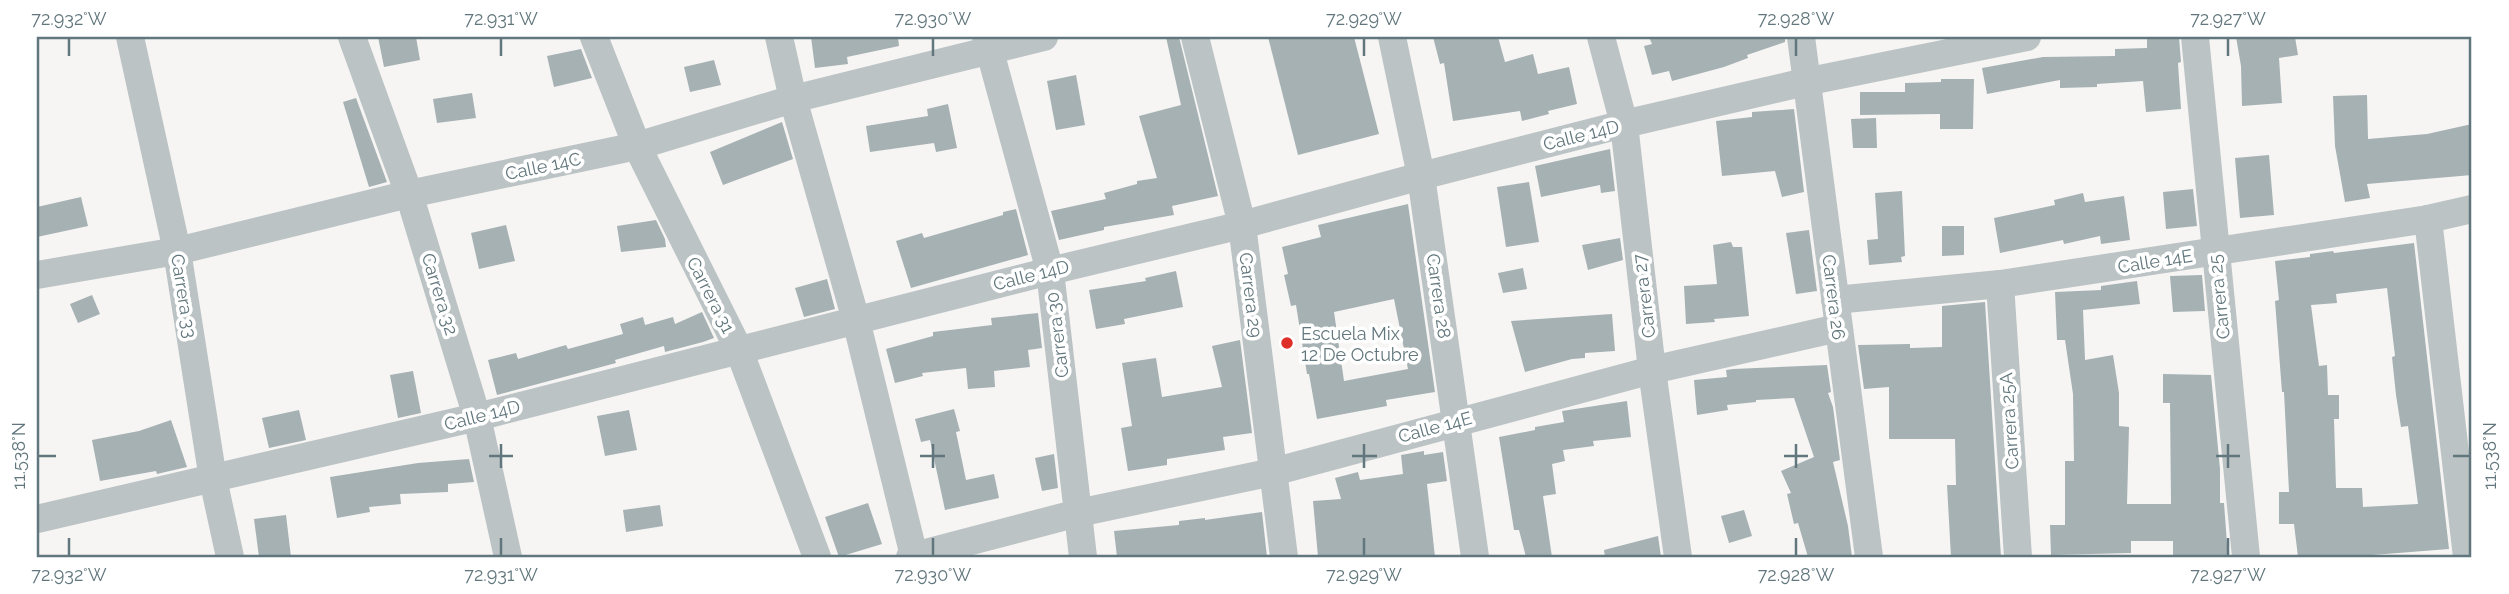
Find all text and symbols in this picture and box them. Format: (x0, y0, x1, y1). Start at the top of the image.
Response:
text: 72.932°W (31, 8, 107, 29)
text: 72.931°W (464, 8, 538, 29)
text: 72.930°W (895, 8, 972, 29)
text: 72.929°W (1326, 8, 1402, 29)
text: 72.928°W (1758, 8, 1834, 29)
text: 72.927°W (2190, 8, 2266, 29)
street label: Calle 14D (1541, 115, 1621, 155)
street label: Calle 14C (503, 148, 583, 184)
street label: Calle 14E (2116, 245, 2194, 277)
street label: Carrera 32 (418, 250, 462, 338)
street label: Carrera 29 (1235, 251, 1267, 339)
street label: Carrera 33 (167, 252, 201, 340)
street label: Carrera 28 (1423, 252, 1455, 340)
street label: Carrera 27 (1628, 252, 1660, 339)
street label: Carrera 31 (683, 253, 739, 337)
street label: Carrera 26 (1818, 253, 1850, 341)
street label: Carrera 25 (2204, 253, 2234, 340)
street label: Calle 14D (991, 255, 1071, 295)
street label: Carrera 30 (1041, 291, 1073, 379)
place label: Escuela Mix 12 De Octubre (1301, 323, 1419, 365)
marker: Escuela Mix 12 De Octubre (1279, 335, 1295, 351)
street label: Carrera 25A (1995, 372, 2023, 470)
street label: Calle 14D (442, 395, 522, 435)
street label: Calle 14E (1396, 407, 1474, 447)
text: 11.538°N (8, 422, 29, 490)
text: 11.538°N (2479, 422, 2500, 490)
text: 72.932°W (31, 564, 107, 585)
text: 72.931°W (464, 564, 538, 585)
text: 72.930°W (895, 564, 972, 585)
text: 72.929°W (1326, 564, 1402, 585)
text: 72.928°W (1758, 564, 1834, 585)
text: 72.927°W (2190, 564, 2266, 585)

